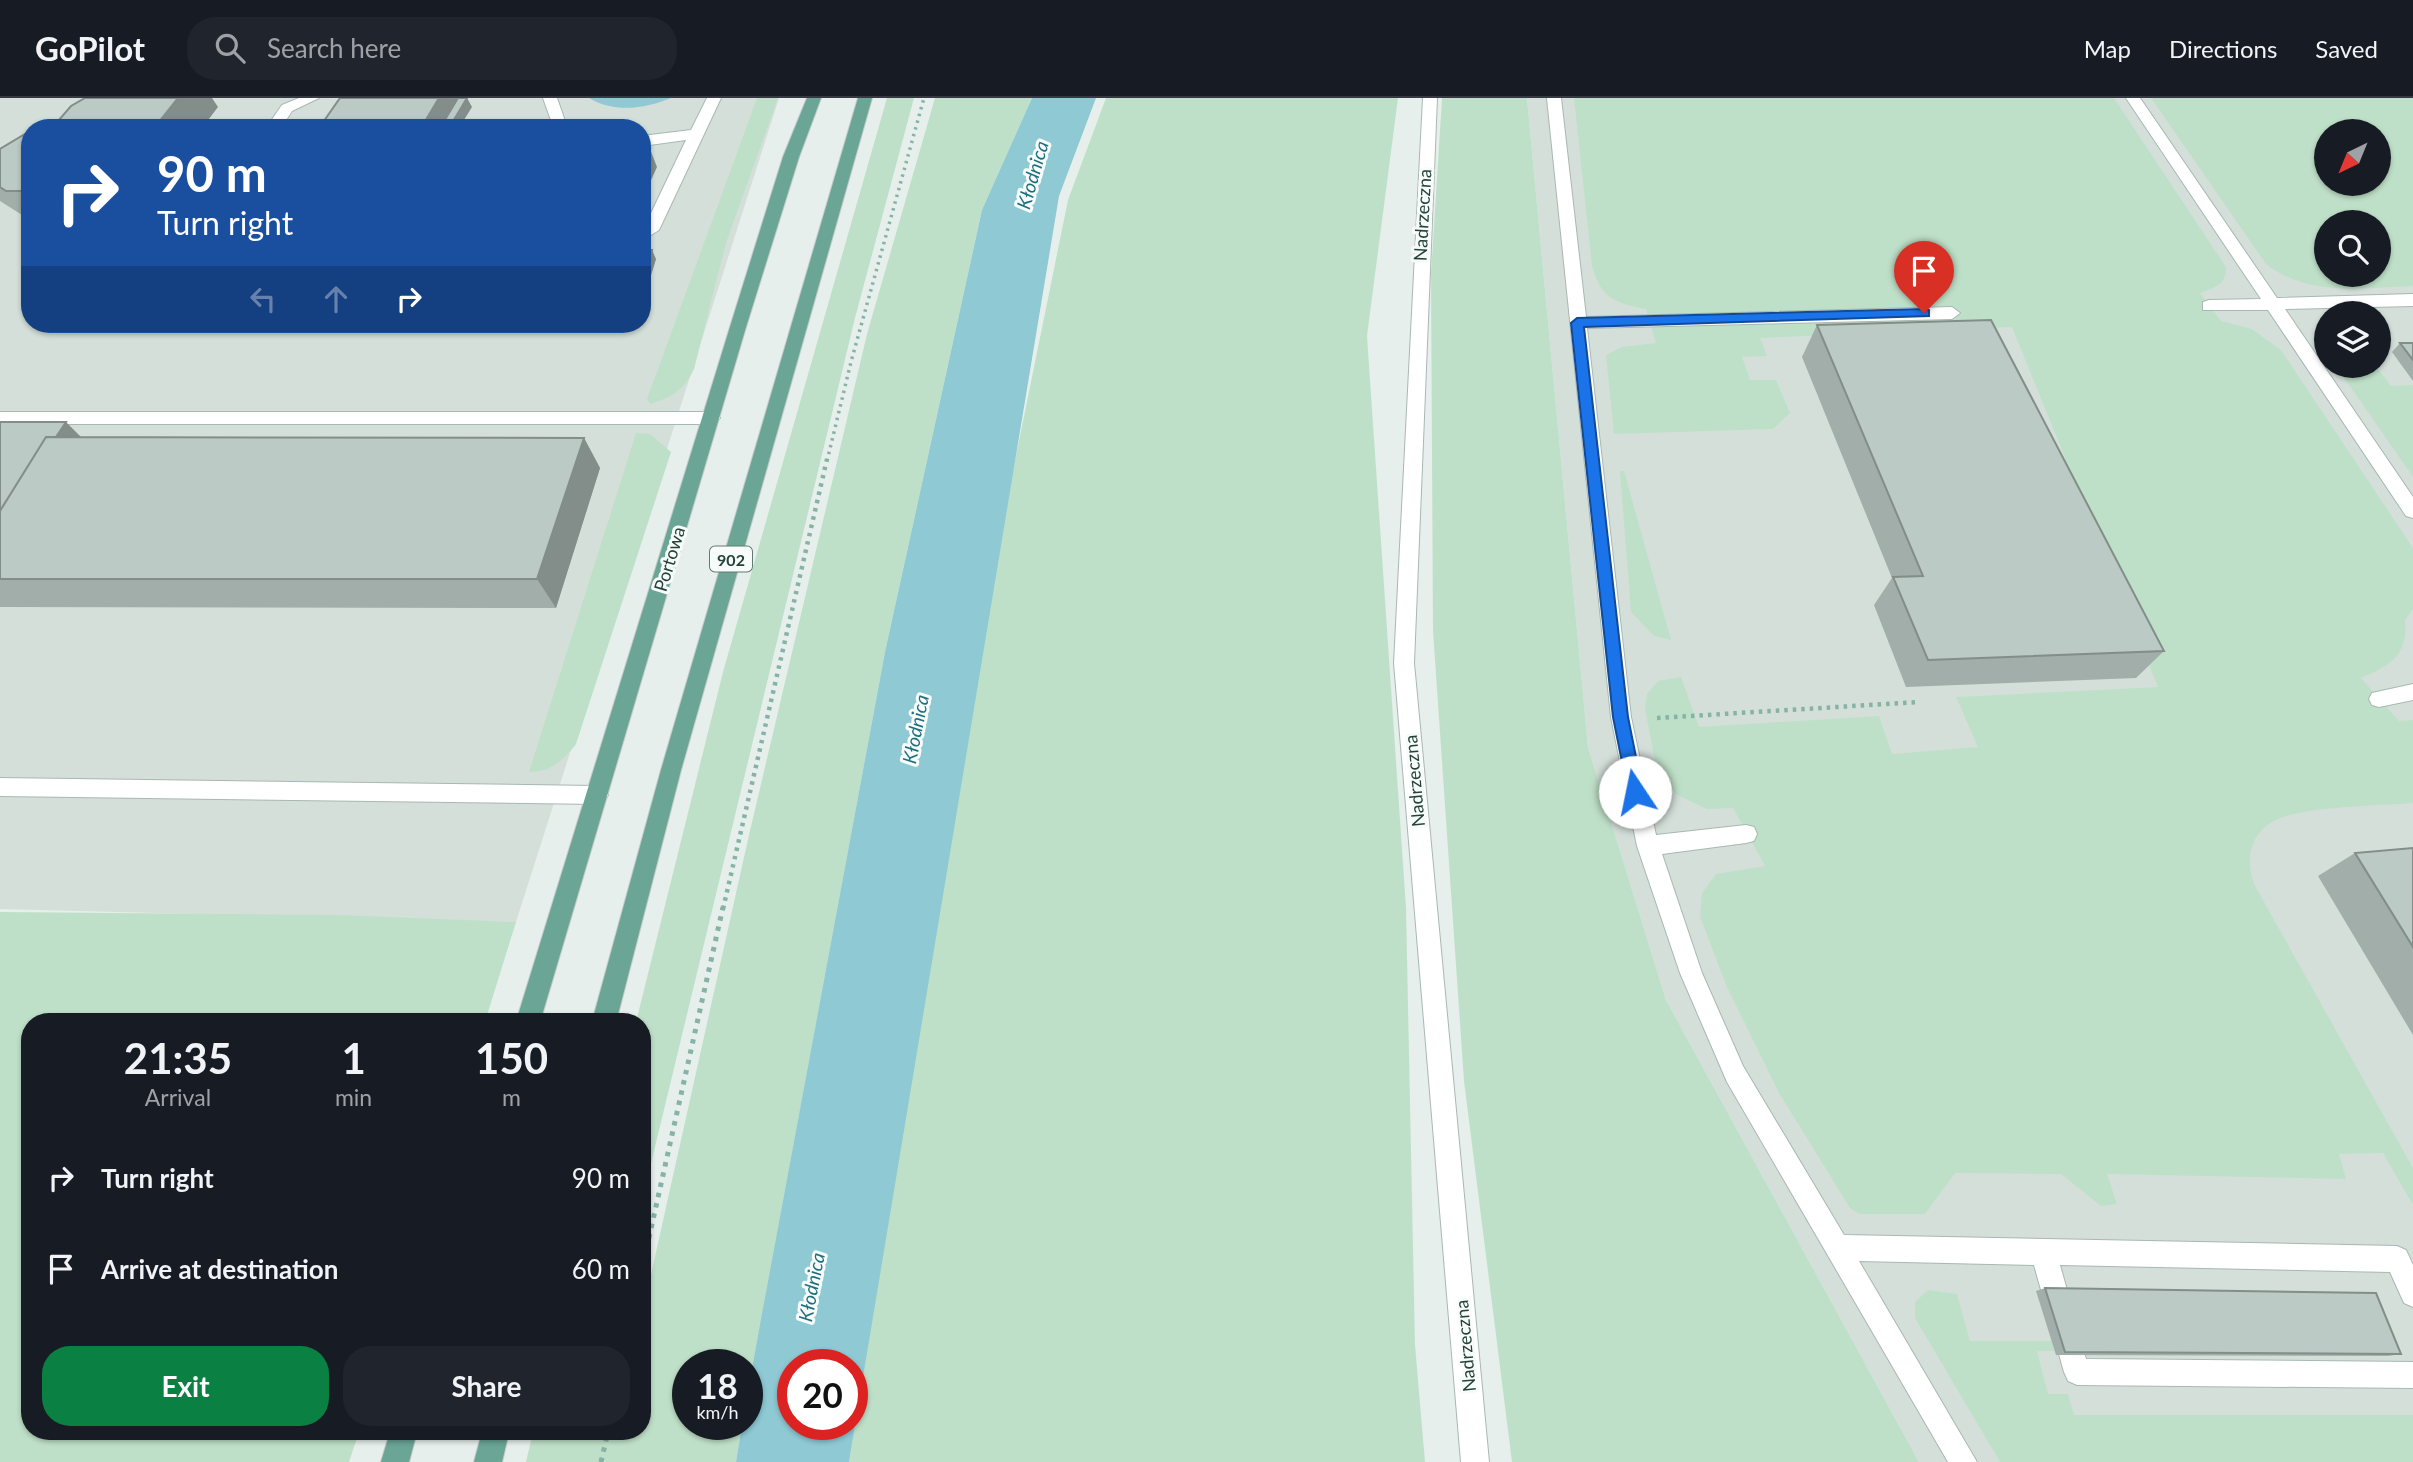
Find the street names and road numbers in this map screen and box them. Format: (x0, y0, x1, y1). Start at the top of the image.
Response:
street label: Nadrzeczna (1409, 168, 1435, 262)
street label: Portowa (649, 524, 689, 594)
road number: 902 (710, 546, 752, 572)
street label: Nadrzeczna (1399, 734, 1429, 828)
street label: Nadrzeczna (1450, 1299, 1480, 1393)

